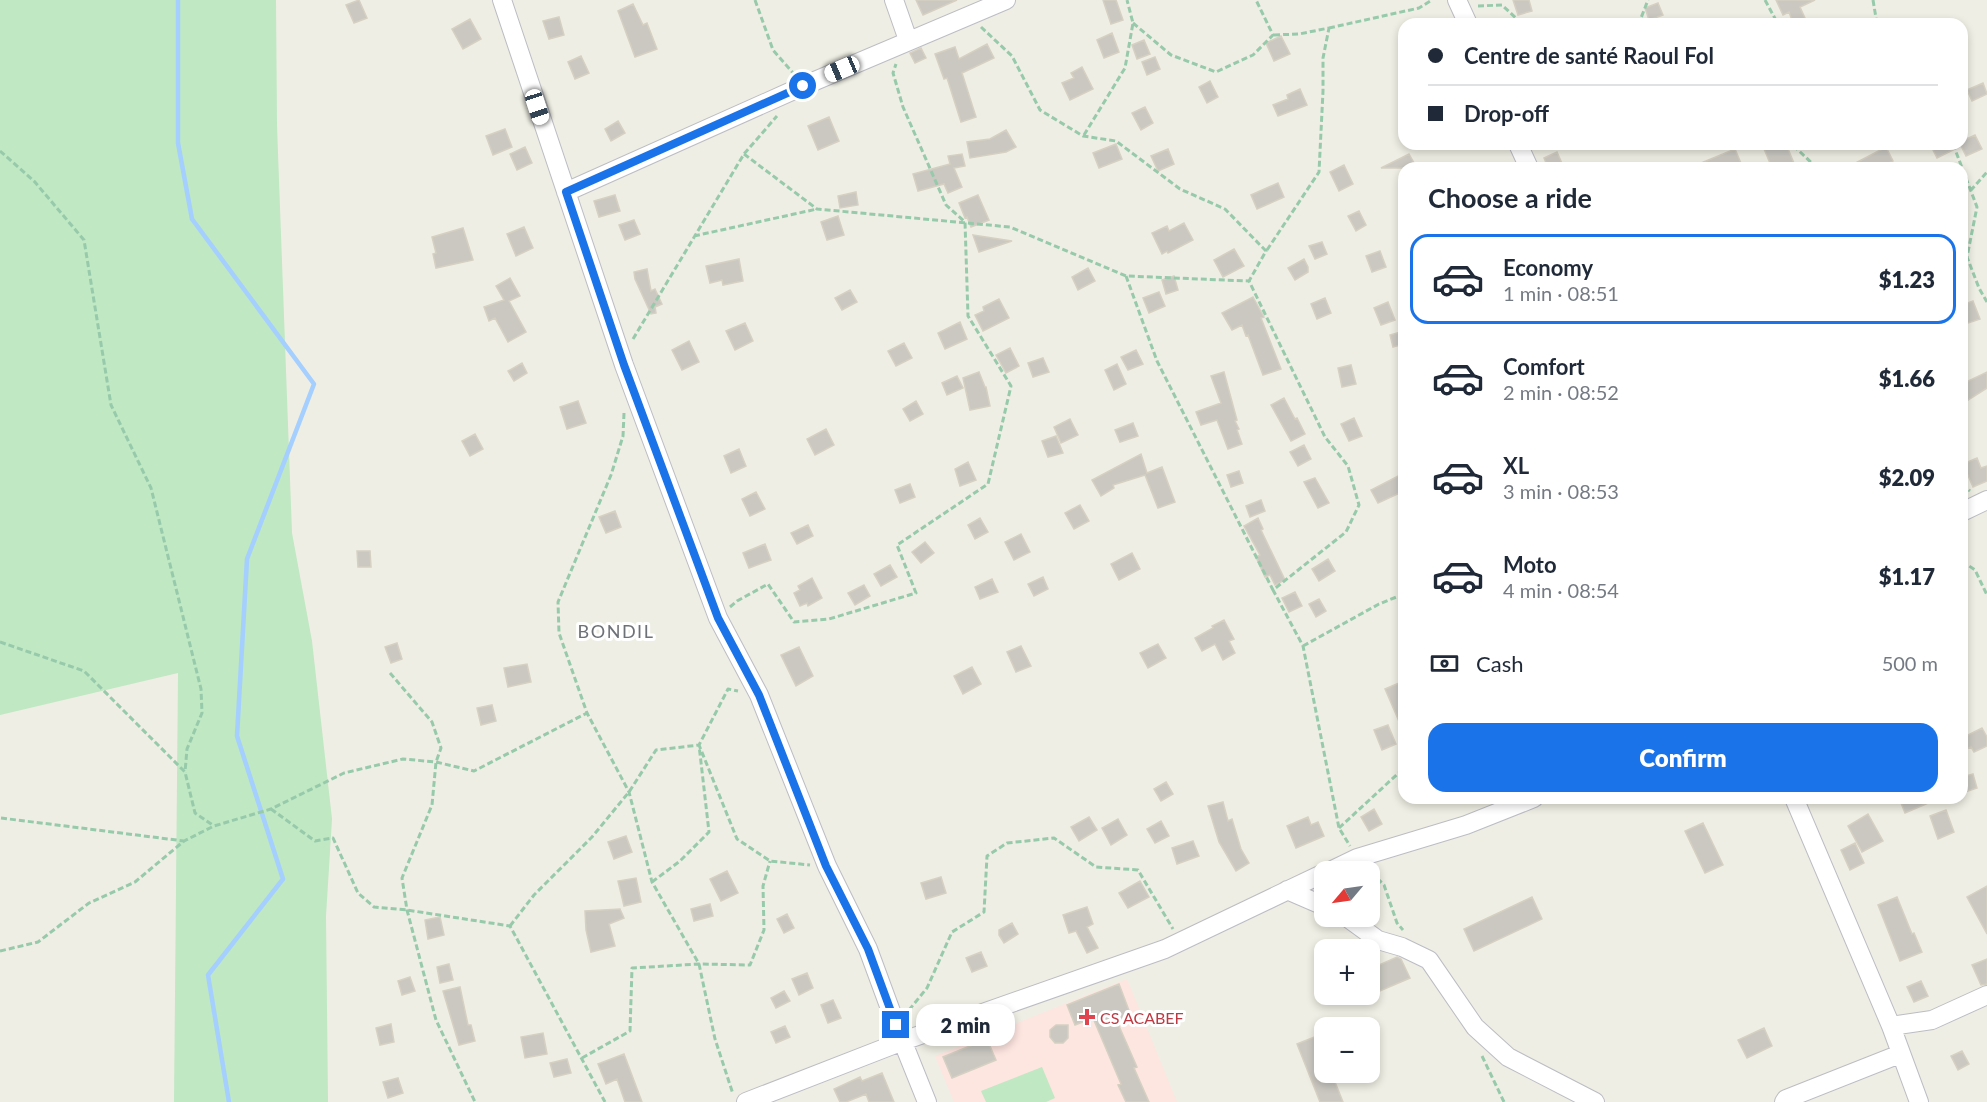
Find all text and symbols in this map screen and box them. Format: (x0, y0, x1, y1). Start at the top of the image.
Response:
text: Centre de santé Raoul Fol (1464, 42, 1714, 69)
car (822, 54, 862, 84)
route start (789, 72, 816, 99)
car (523, 87, 551, 127)
text: Drop-off (1464, 100, 1549, 127)
text: Choose a ride (1428, 181, 1592, 214)
icon: car (1431, 252, 1485, 306)
text: Economy (1503, 254, 1593, 281)
text: $1.23 (1879, 266, 1935, 293)
text: 1 min · 08:51 (1503, 281, 1619, 305)
icon: car (1431, 351, 1485, 405)
text: Comfort (1503, 353, 1585, 380)
text: $1.66 (1879, 365, 1935, 392)
text: 2 min · 08:52 (1503, 380, 1619, 404)
icon: car (1431, 450, 1485, 504)
text: XL (1503, 452, 1529, 479)
text: $2.09 (1879, 464, 1935, 491)
text: 3 min · 08:53 (1503, 479, 1619, 503)
icon: car (1431, 549, 1485, 603)
text: Moto (1503, 551, 1557, 578)
text: $1.17 (1879, 563, 1935, 590)
text: 4 min · 08:54 (1503, 578, 1619, 602)
district label: BONDIL (578, 620, 654, 642)
icon: cash (1428, 647, 1461, 680)
text: Cash (1476, 650, 1523, 677)
text: 500 m (1882, 651, 1938, 675)
button: Confirm (1428, 723, 1938, 792)
north arrow (1314, 861, 1380, 927)
map controls (1314, 861, 1380, 1083)
button: + (1314, 939, 1380, 1005)
callout: 2 min (917, 1004, 1016, 1046)
marker: CS ACABEF (1078, 1008, 1096, 1026)
place label: CS ACABEF (1100, 1008, 1184, 1027)
route end (882, 1011, 909, 1038)
text: 2 min (941, 1013, 990, 1037)
button: − (1314, 1017, 1380, 1083)

